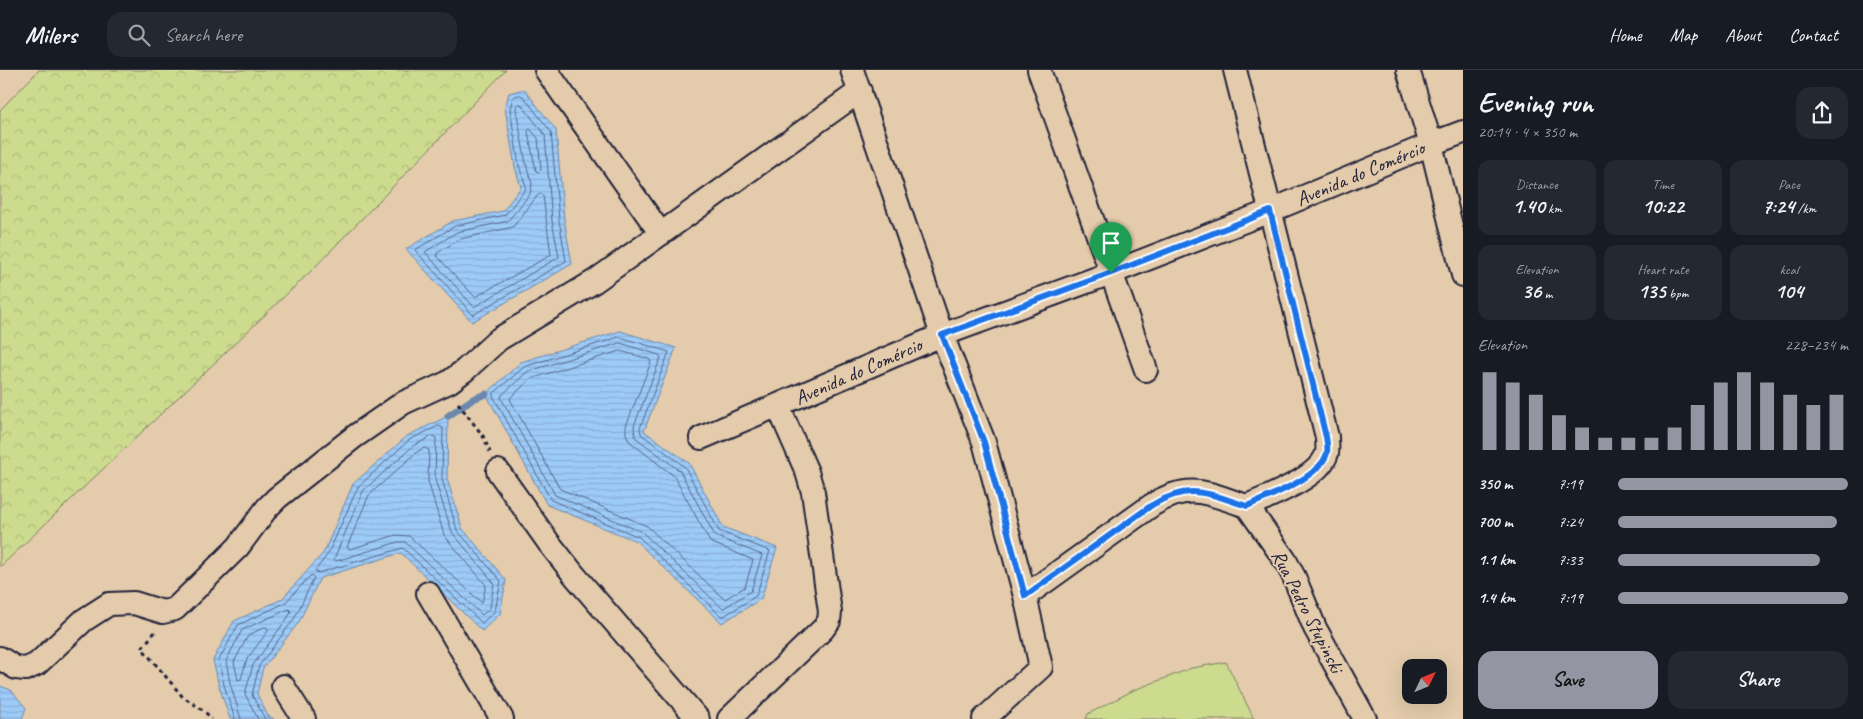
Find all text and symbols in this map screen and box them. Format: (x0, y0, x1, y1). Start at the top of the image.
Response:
search box (107, 12, 457, 57)
text: Milers (25, 20, 77, 50)
icon: search (125, 21, 153, 49)
text: Search here (165, 23, 242, 47)
text: Home (1609, 24, 1642, 46)
text: Map (1670, 24, 1697, 46)
text: About (1725, 24, 1761, 46)
text: Contact (1789, 24, 1838, 46)
text: Evening run (1478, 85, 1593, 120)
button: share (1796, 87, 1848, 139)
text: 20:14 · 4 × 350 m (1478, 122, 1577, 142)
street label: Avenida do Comércio (1292, 134, 1430, 212)
text: Distance (1516, 176, 1558, 193)
text: Time (1652, 176, 1674, 193)
text: Pace (1778, 176, 1800, 193)
text: 1.40 (1512, 193, 1545, 219)
text: 10:22 (1642, 193, 1684, 219)
text: 7:24 (1762, 193, 1794, 219)
text: km (1545, 200, 1562, 217)
text: /km (1794, 200, 1816, 217)
pin (1090, 222, 1132, 273)
icon: arrive (1097, 229, 1125, 257)
text: Elevation (1515, 261, 1559, 278)
text: Heart rate (1637, 261, 1689, 278)
text: kcal (1780, 261, 1798, 278)
text: 36 (1522, 278, 1541, 304)
text: 135 (1638, 278, 1666, 304)
text: 104 (1775, 278, 1803, 304)
text: m (1541, 285, 1552, 302)
text: bpm (1666, 285, 1688, 302)
street label: Avenida do Comércio (791, 331, 928, 411)
text: Elevation (1478, 335, 1527, 355)
text: 228–234 m (1785, 335, 1848, 355)
text: 350 m (1478, 474, 1512, 494)
text: 7:19 (1558, 474, 1583, 494)
text: 700 m (1478, 512, 1513, 532)
text: 7:24 (1558, 512, 1583, 532)
street label: Rua Pedro Stupinski (1266, 546, 1350, 679)
text: 1.1 km (1478, 550, 1515, 570)
text: 7:33 (1558, 550, 1583, 570)
text: 1.4 km (1478, 588, 1515, 608)
text: 7:19 (1558, 588, 1583, 608)
button: Save (1478, 651, 1658, 709)
button: Share (1668, 651, 1848, 709)
north arrow (1402, 659, 1448, 704)
map controls (1402, 659, 1447, 704)

